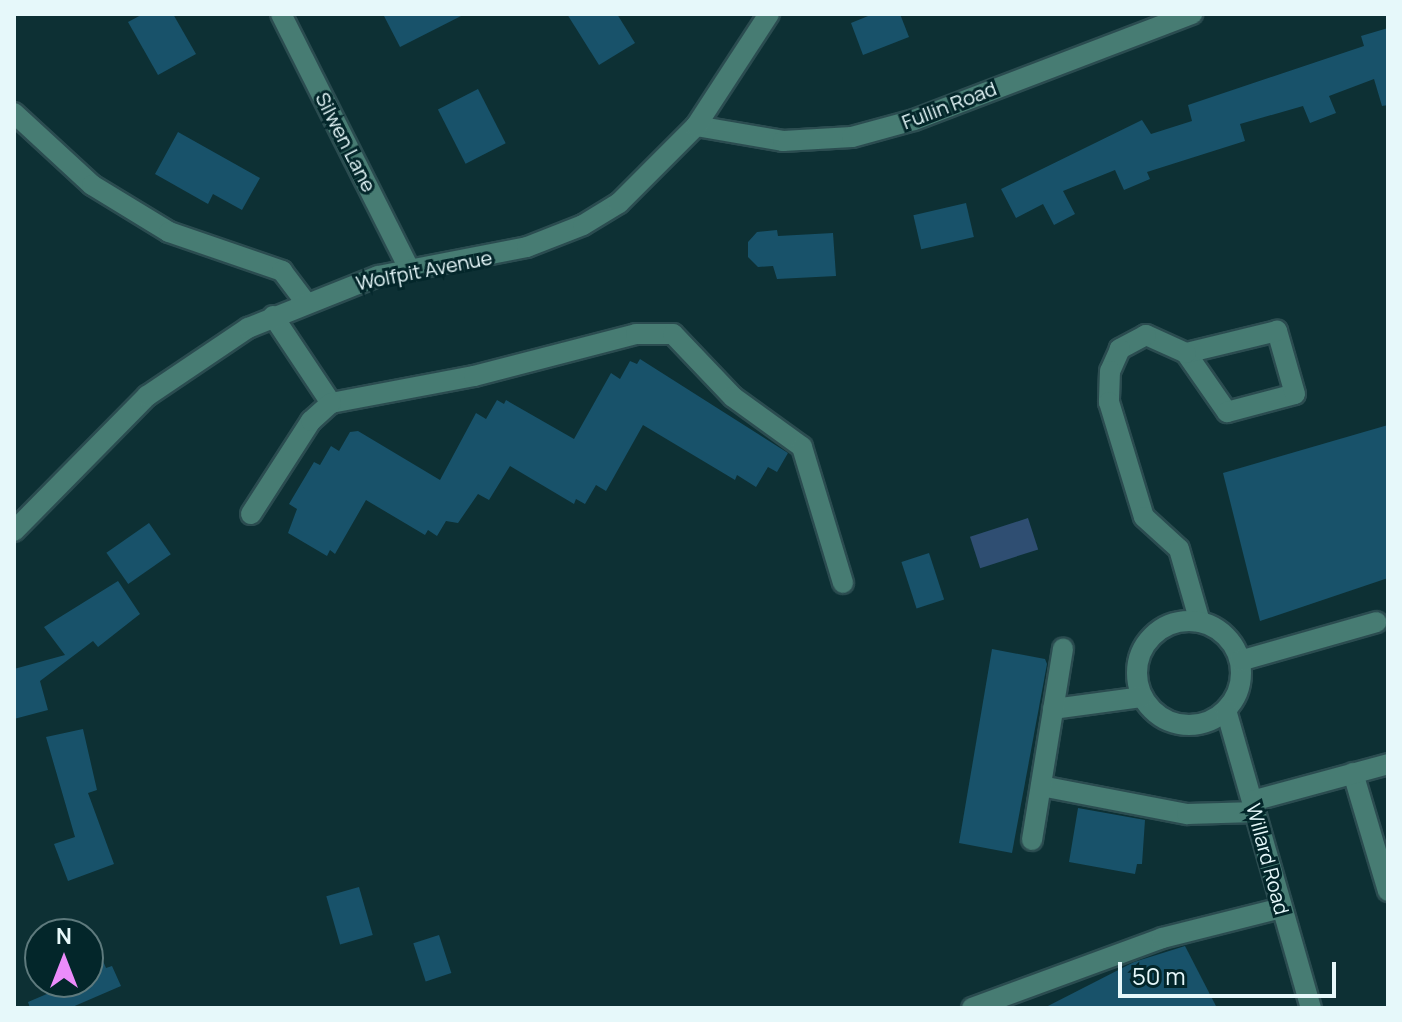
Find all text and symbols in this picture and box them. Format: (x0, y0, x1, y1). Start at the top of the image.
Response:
street label: Fullin Road (898, 76, 1000, 134)
street label: Silwen Lane (311, 88, 381, 196)
street label: Wolfpit Avenue (354, 245, 494, 295)
street label: Willard Road (1242, 801, 1294, 917)
north arrow (24, 918, 104, 998)
text: N (56, 921, 72, 951)
scale bar (1122, 946, 1340, 996)
text: 50 m (1132, 959, 1186, 992)

